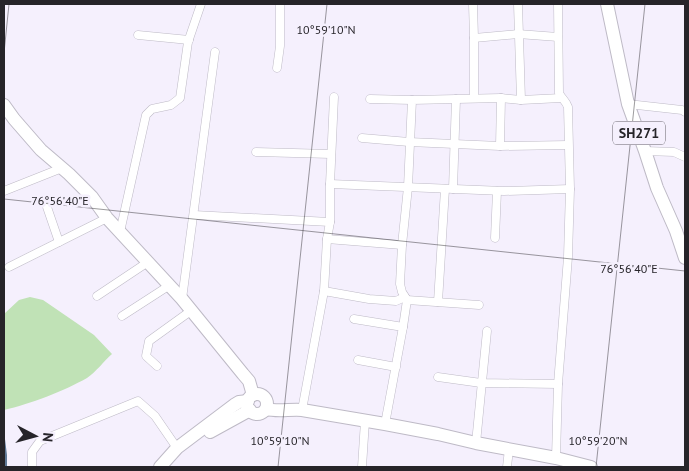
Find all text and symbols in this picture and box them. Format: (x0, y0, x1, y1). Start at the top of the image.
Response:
text: 10°59'10"N (296, 22, 356, 37)
road number: SH271 (613, 122, 665, 144)
text: 76°56'40"E (31, 193, 89, 208)
text: 76°56'40"E (600, 261, 658, 276)
north arrow (10, 411, 60, 461)
text: N (38, 432, 57, 443)
text: 10°59'10"N (250, 433, 310, 448)
text: 10°59'20"N (568, 433, 628, 448)

